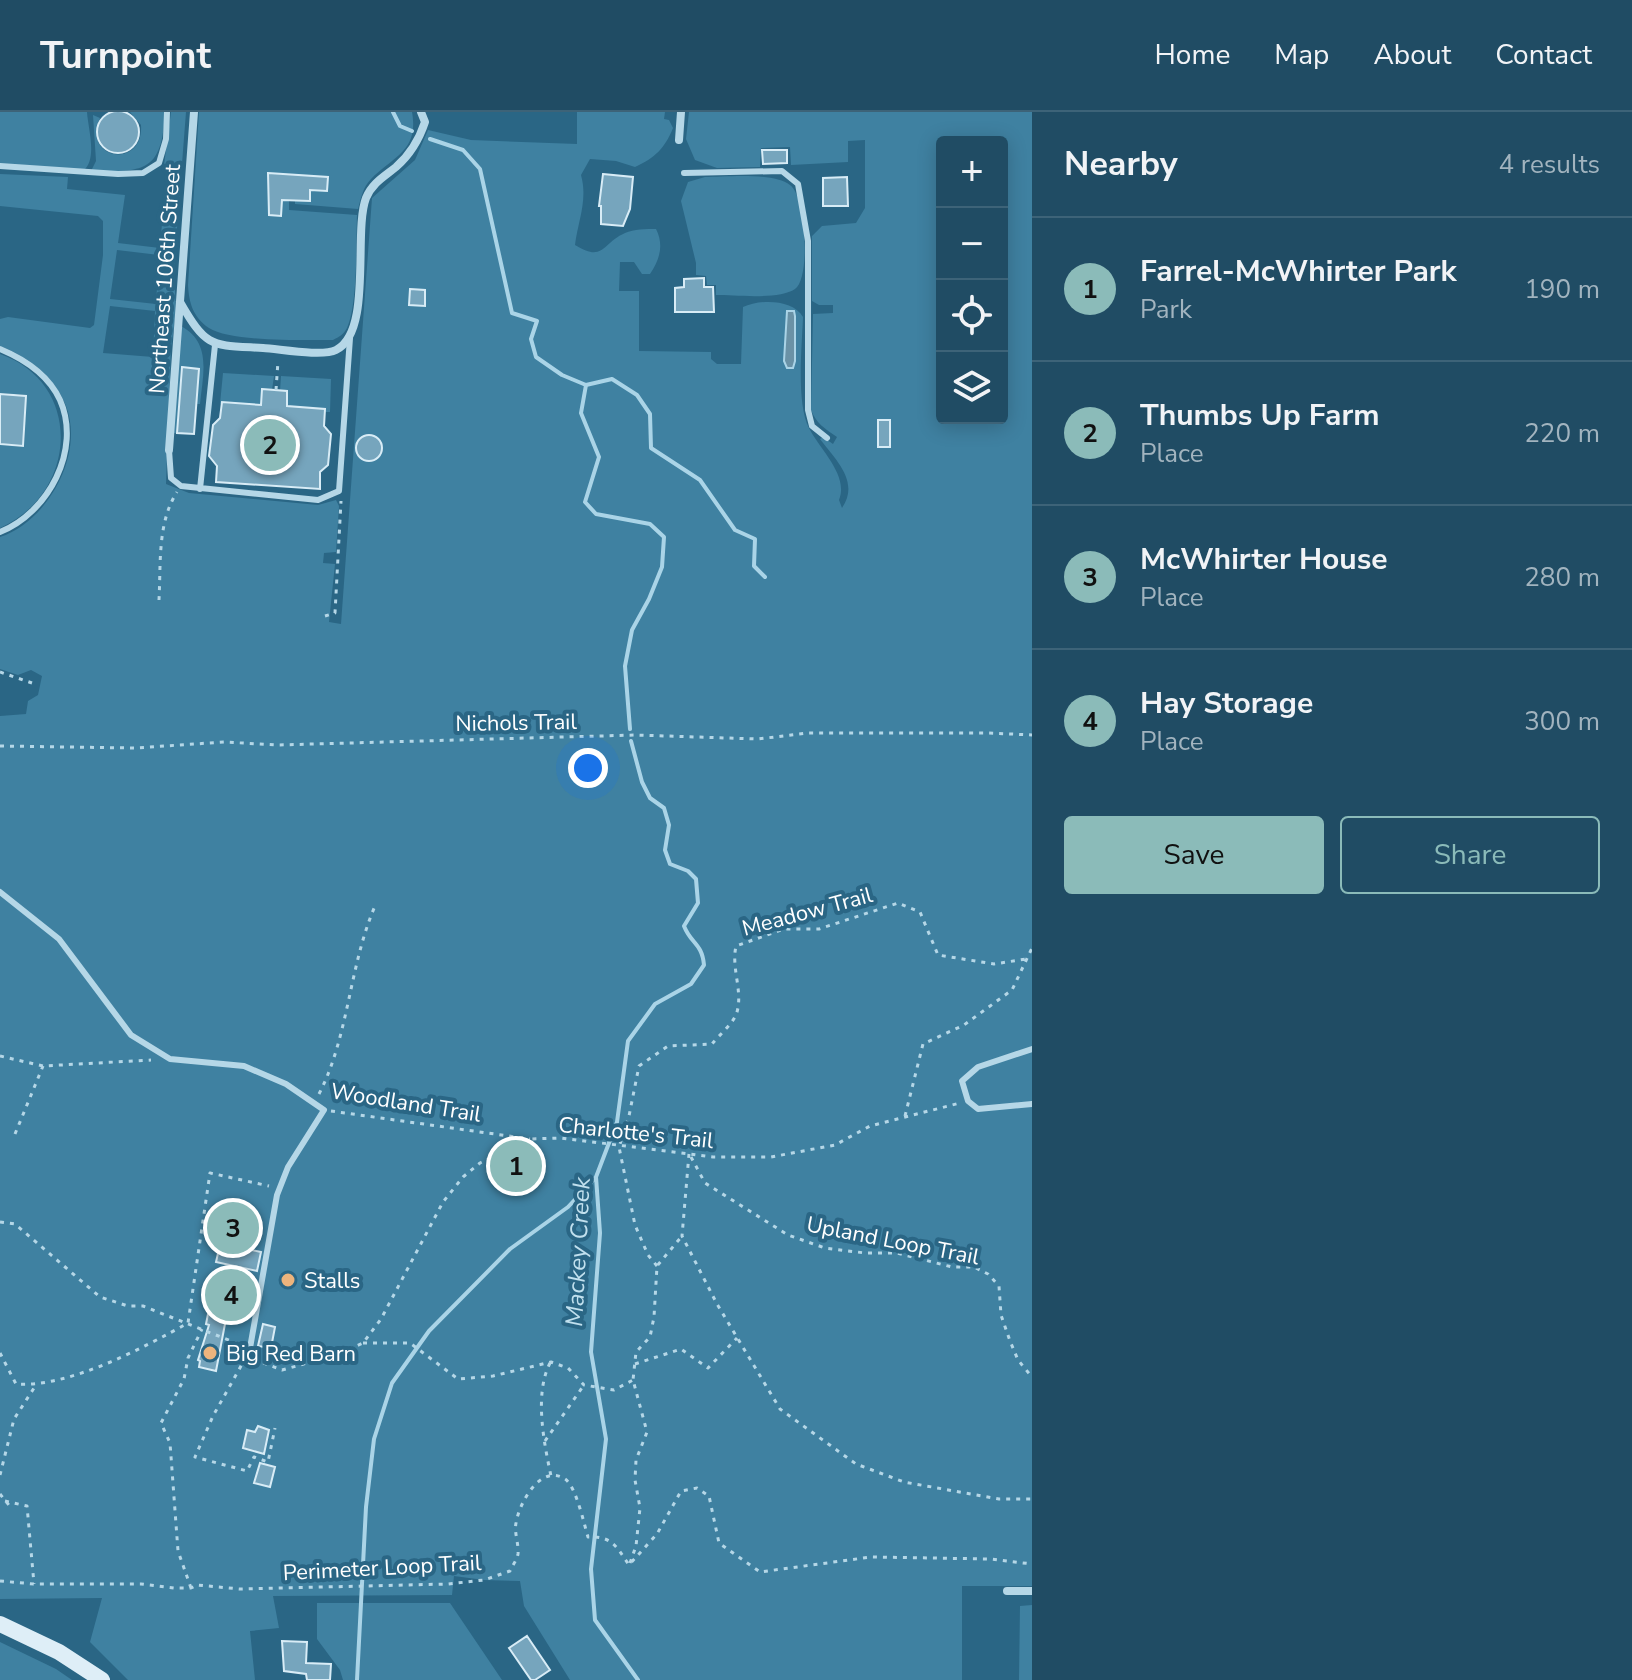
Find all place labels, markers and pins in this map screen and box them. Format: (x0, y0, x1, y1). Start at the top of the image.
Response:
pin: 2 (244, 415, 296, 475)
pin: 1 (490, 1136, 542, 1196)
pin: 3 (207, 1198, 259, 1258)
pin: 4 (205, 1265, 257, 1325)
place label: Stalls (304, 1266, 360, 1296)
marker: Stalls (279, 1271, 297, 1289)
place label: Big Red Barn (226, 1339, 356, 1369)
marker: Big Red Barn (201, 1344, 219, 1362)

